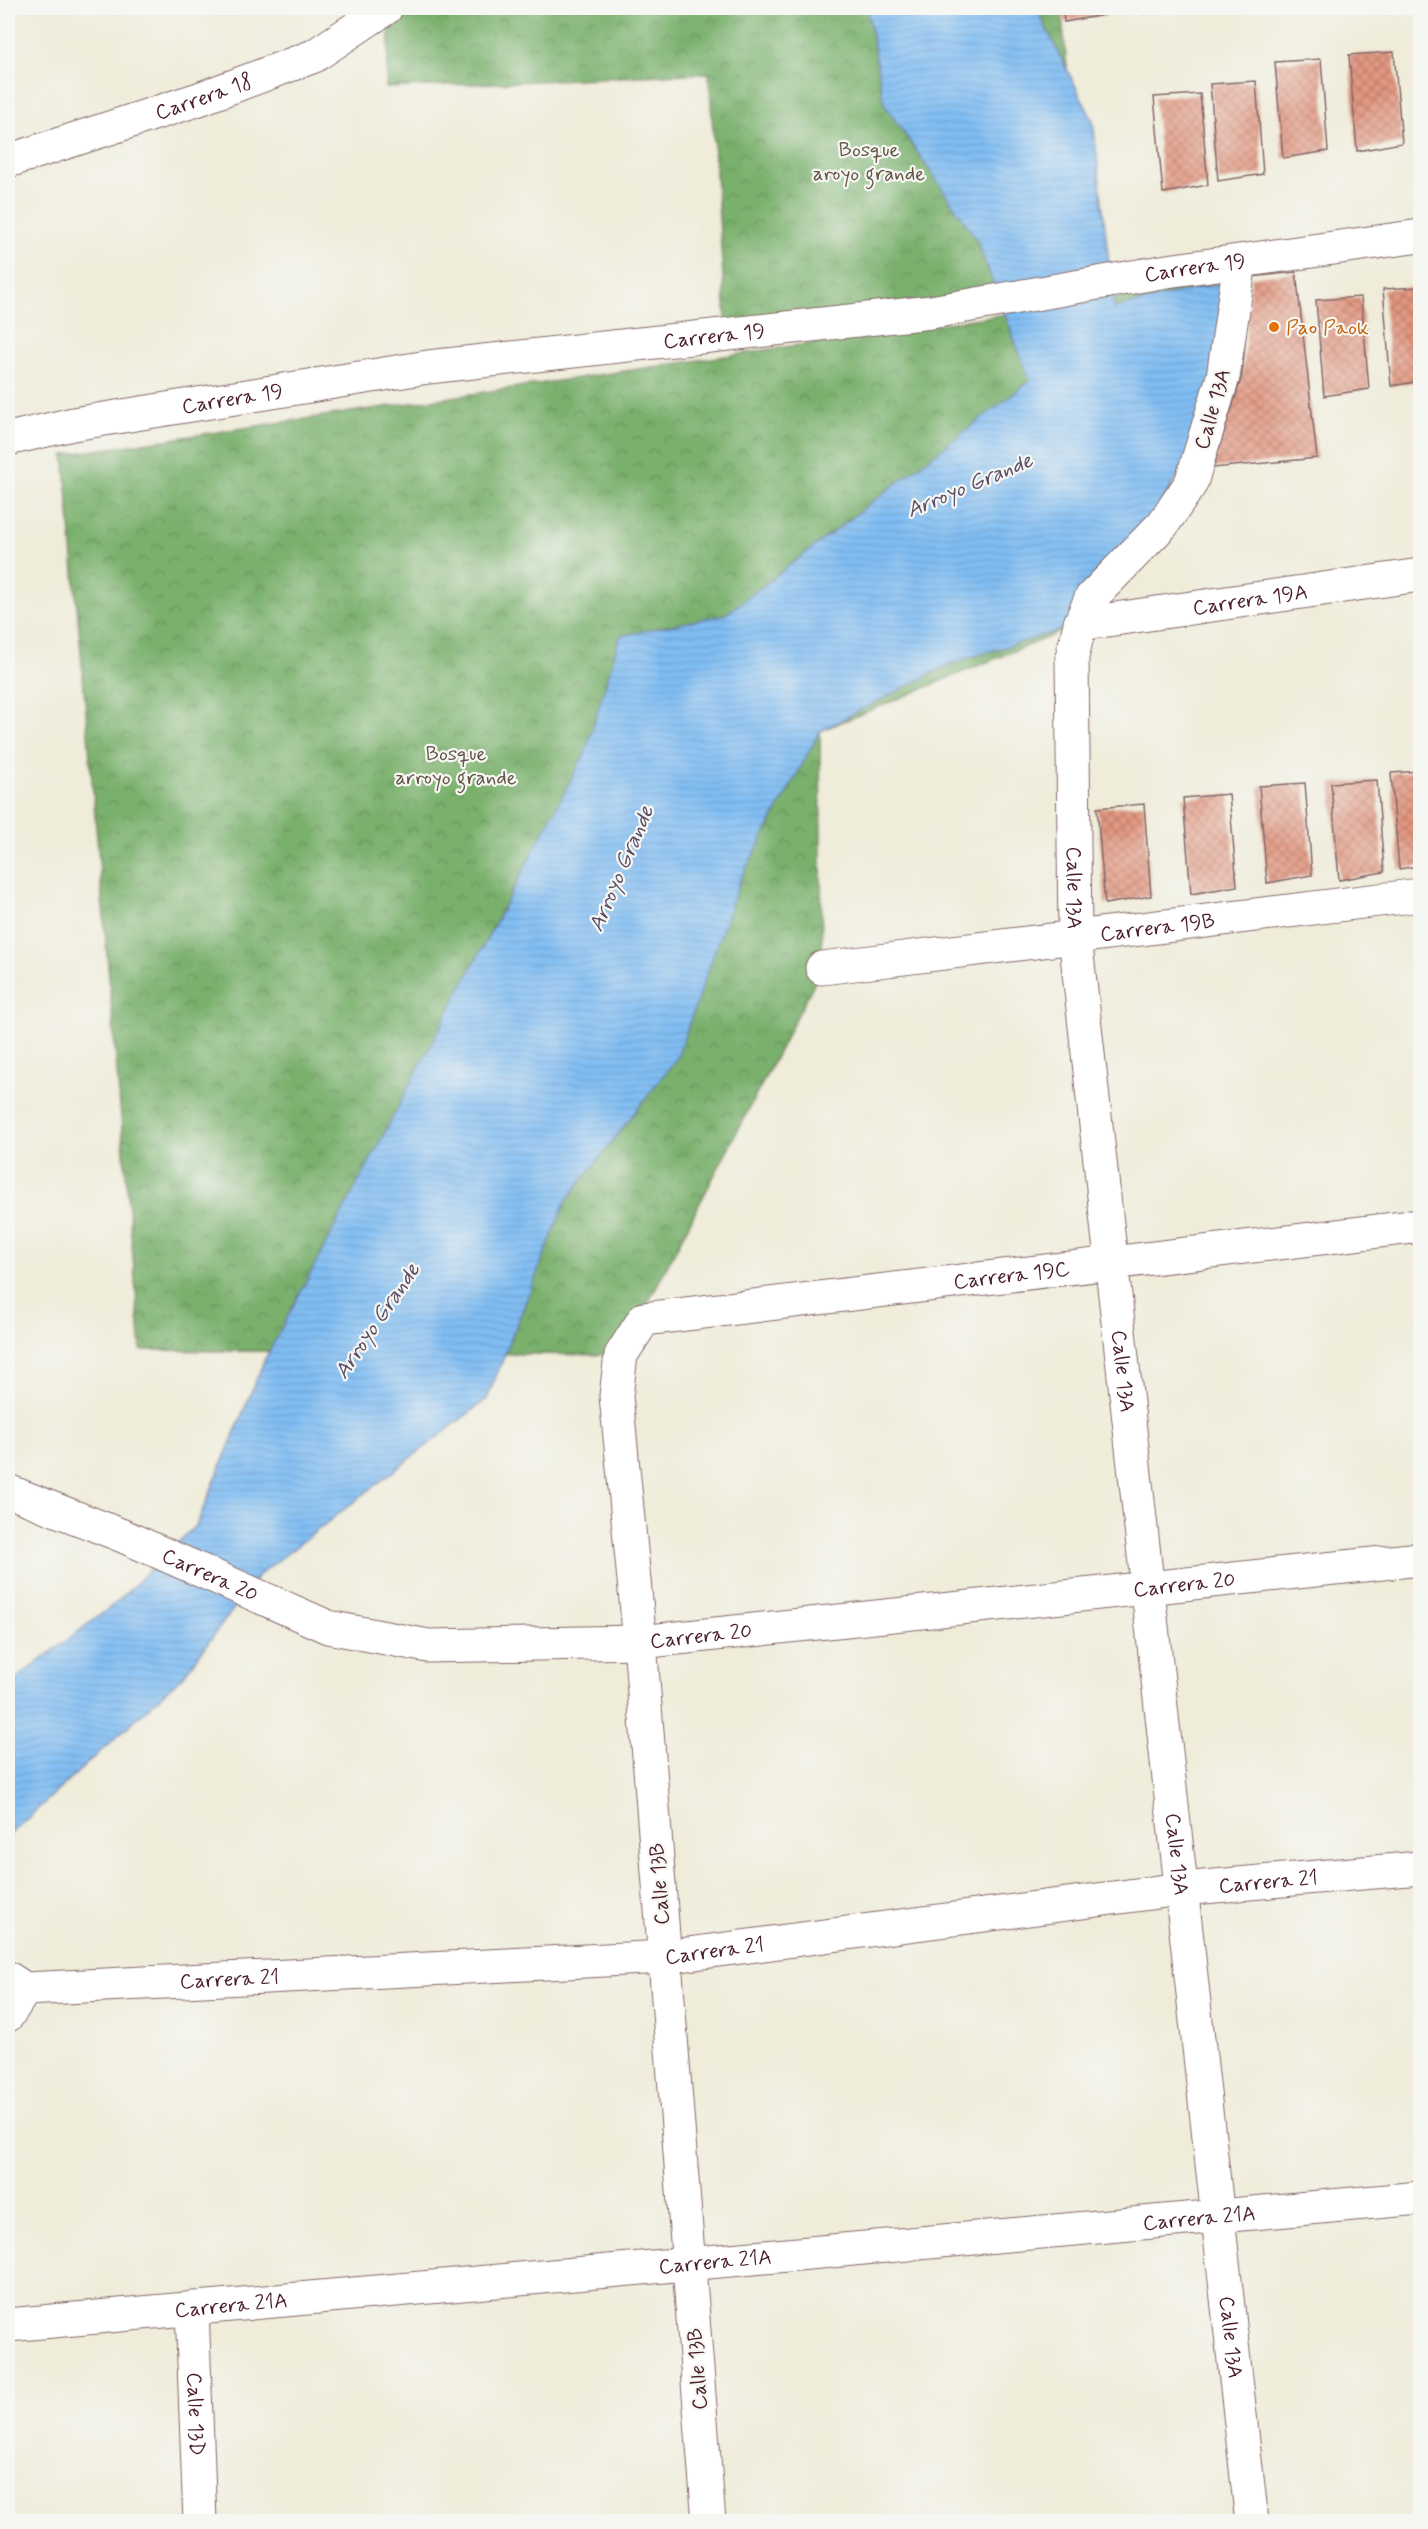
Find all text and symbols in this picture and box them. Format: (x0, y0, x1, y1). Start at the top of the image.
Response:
street label: Carrera 18 (152, 67, 256, 127)
park label: Bosque aroyo grande (813, 136, 925, 190)
street label: Carrera 19 (1142, 247, 1248, 290)
place label: Pao Paok (1286, 314, 1369, 342)
street label: Carrera 19 (662, 317, 766, 356)
marker: Pao Paok (1267, 320, 1281, 334)
street label: Calle 13A (1188, 366, 1238, 453)
street label: Carrera 19 (180, 377, 285, 421)
water label: Arroyo Grande (902, 446, 1038, 525)
street label: Carrera 19A (1191, 578, 1310, 623)
park label: Bosque arroyo grande (395, 740, 517, 794)
water label: Arroyo Grande (583, 801, 661, 936)
street label: Calle 13A (1059, 846, 1088, 930)
street label: Carrera 19B (1099, 907, 1217, 949)
street label: Carrera 19C (952, 1255, 1071, 1297)
water label: Arroyo Grande (328, 1257, 427, 1385)
street label: Calle 13A (1104, 1329, 1141, 1414)
street label: Carrera 20 (157, 1542, 262, 1609)
street label: Carrera 20 (1132, 1566, 1237, 1604)
street label: Carrera 20 (649, 1617, 754, 1656)
street label: Calle 13A (1158, 1812, 1195, 1897)
street label: Calle 13B (643, 1842, 677, 1926)
street label: Carrera 21 (1217, 1864, 1319, 1901)
street label: Carrera 21 (663, 1931, 766, 1972)
street label: Carrera 21 (179, 1963, 280, 1996)
street label: Carrera 21A (1142, 2200, 1257, 2238)
street label: Carrera 21A (658, 2243, 773, 2281)
street label: Carrera 21A (174, 2287, 289, 2325)
street label: Calle 13A (1212, 2295, 1249, 2380)
street label: Calle 13B (681, 2327, 715, 2411)
street label: Calle 13D (179, 2372, 211, 2456)

